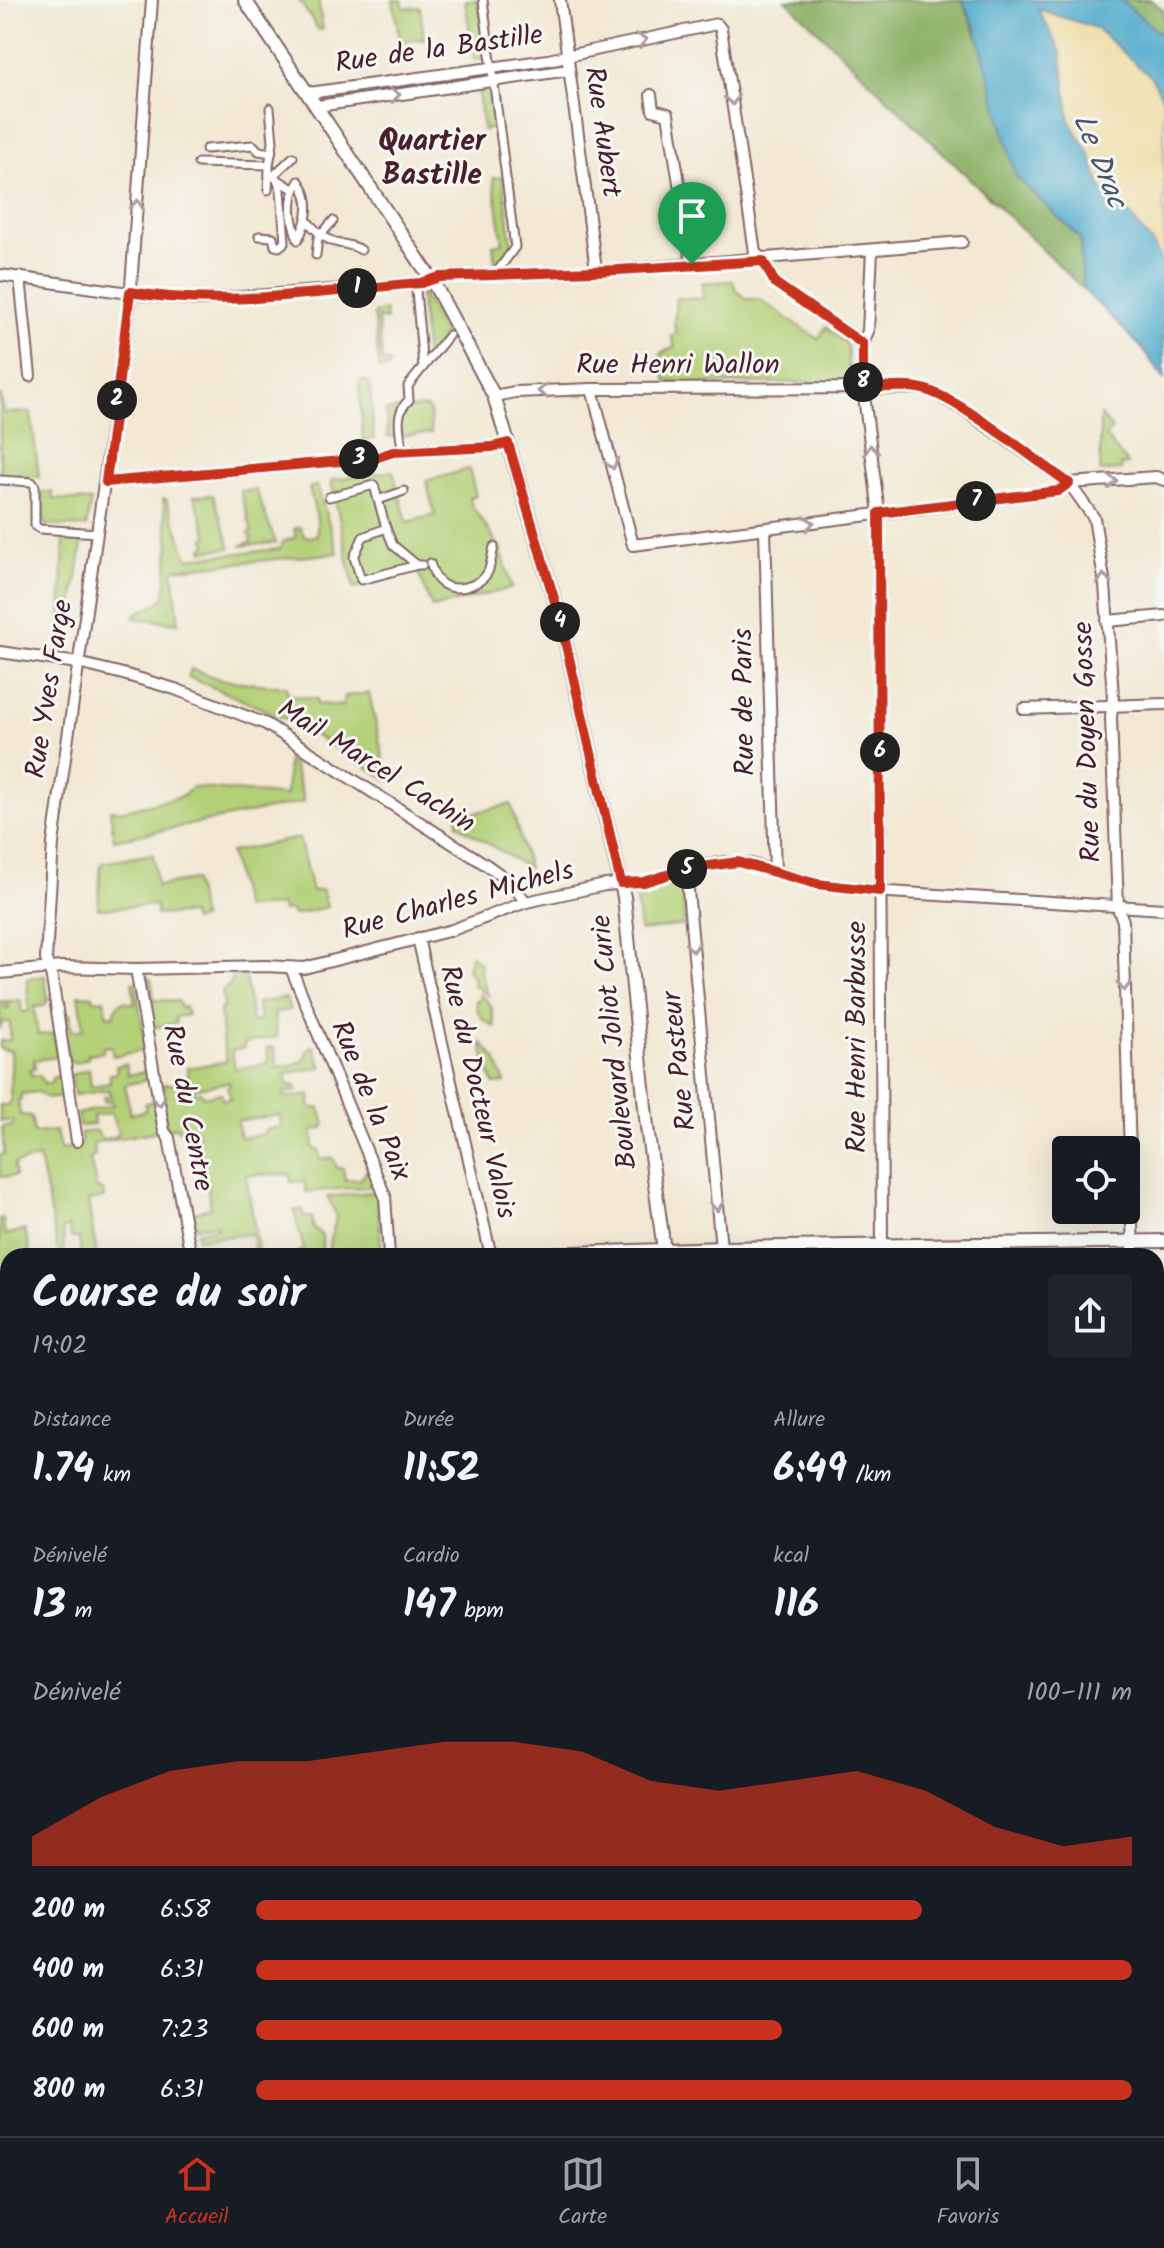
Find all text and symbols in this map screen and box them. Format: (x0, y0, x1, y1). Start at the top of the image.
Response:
street label: Rue de la Bastille (332, 13, 546, 87)
one-way arrow (635, 32, 649, 49)
street label: Rue Aubert (571, 64, 634, 201)
one-way arrow (388, 87, 402, 104)
one-way arrow (723, 93, 740, 106)
water label: Le Drac (1058, 106, 1141, 218)
district label: Quartier Bastille (378, 118, 487, 200)
pin (658, 182, 726, 264)
icon: arrive (670, 194, 714, 238)
one-way arrow (128, 198, 145, 211)
pin: 1 (337, 268, 377, 308)
text: 1 (354, 270, 360, 305)
street label: Rue Henri Wallon (576, 343, 780, 388)
pin: 8 (843, 362, 883, 402)
text: 8 (857, 364, 869, 399)
pin: 2 (97, 380, 137, 420)
text: 2 (111, 382, 123, 417)
one-way arrow (536, 382, 549, 399)
pin: 3 (339, 439, 379, 479)
text: 3 (353, 441, 365, 476)
one-way arrow (863, 443, 880, 456)
one-way arrow (602, 457, 619, 471)
one-way arrow (1106, 473, 1119, 490)
pin: 7 (956, 481, 996, 521)
text: 7 (971, 483, 981, 518)
one-way arrow (802, 515, 816, 532)
one-way arrow (1095, 572, 1112, 585)
street label: Rue Yves Farge (14, 596, 86, 782)
pin: 4 (540, 602, 580, 642)
text: 4 (554, 604, 566, 639)
street label: Rue du Doyen Gosse (1061, 620, 1115, 863)
street label: Rue de Paris (721, 628, 769, 776)
street label: Mail Marcel Cachin (268, 688, 484, 846)
pin: 6 (860, 732, 900, 772)
text: 6 (874, 734, 886, 769)
street label: Rue Charles Michels (337, 848, 579, 954)
pin: 5 (667, 849, 707, 889)
text: 5 (681, 851, 693, 886)
street label: Boulevard Joliot Curie (579, 912, 651, 1172)
street label: Rue Henri Barbusse (835, 921, 880, 1153)
one-way arrow (685, 941, 702, 954)
street label: Rue du Docteur Valois (426, 961, 528, 1223)
one-way arrow (1115, 980, 1132, 992)
street label: Rue Pasteur (650, 987, 710, 1133)
street label: Rue de la Paix (317, 1014, 423, 1189)
street label: Rue du Centre (149, 1021, 225, 1196)
one-way arrow (150, 1094, 167, 1107)
map controls (1052, 1136, 1140, 1224)
button: locate (1052, 1136, 1140, 1224)
one-way arrow (709, 1200, 726, 1213)
text: Course du soir (32, 1260, 306, 1330)
button: share (1048, 1274, 1132, 1358)
text: 19:02 (32, 1325, 87, 1367)
text: Distance (32, 1403, 111, 1438)
text: Durée (403, 1403, 454, 1438)
text: Allure (773, 1403, 825, 1438)
text: 1.74 (32, 1438, 94, 1502)
text: 11:52 (403, 1438, 480, 1502)
text: 6:49 (773, 1438, 847, 1502)
text: km (94, 1458, 131, 1493)
text: /km (847, 1458, 891, 1493)
text: Dénivelé (32, 1539, 107, 1574)
text: Cardio (403, 1539, 460, 1574)
text: kcal (773, 1539, 809, 1574)
text: 13 (32, 1574, 66, 1638)
text: 147 (403, 1574, 455, 1638)
text: 116 (773, 1574, 819, 1638)
text: m (66, 1594, 92, 1629)
text: bpm (455, 1594, 504, 1629)
text: Dénivelé (32, 1672, 121, 1714)
text: 100–111 m (1026, 1672, 1132, 1714)
text: 200 m (32, 1889, 105, 1931)
text: 6:58 (160, 1889, 210, 1931)
text: 400 m (32, 1949, 104, 1991)
text: 6:31 (160, 1949, 204, 1991)
text: 600 m (32, 2009, 104, 2051)
text: 7:23 (160, 2009, 208, 2051)
text: 800 m (32, 2069, 105, 2111)
text: 6:31 (160, 2069, 204, 2111)
tab: Accueil (165, 2152, 229, 2235)
tab: Carte (558, 2152, 607, 2235)
tab: Favoris (936, 2152, 999, 2235)

